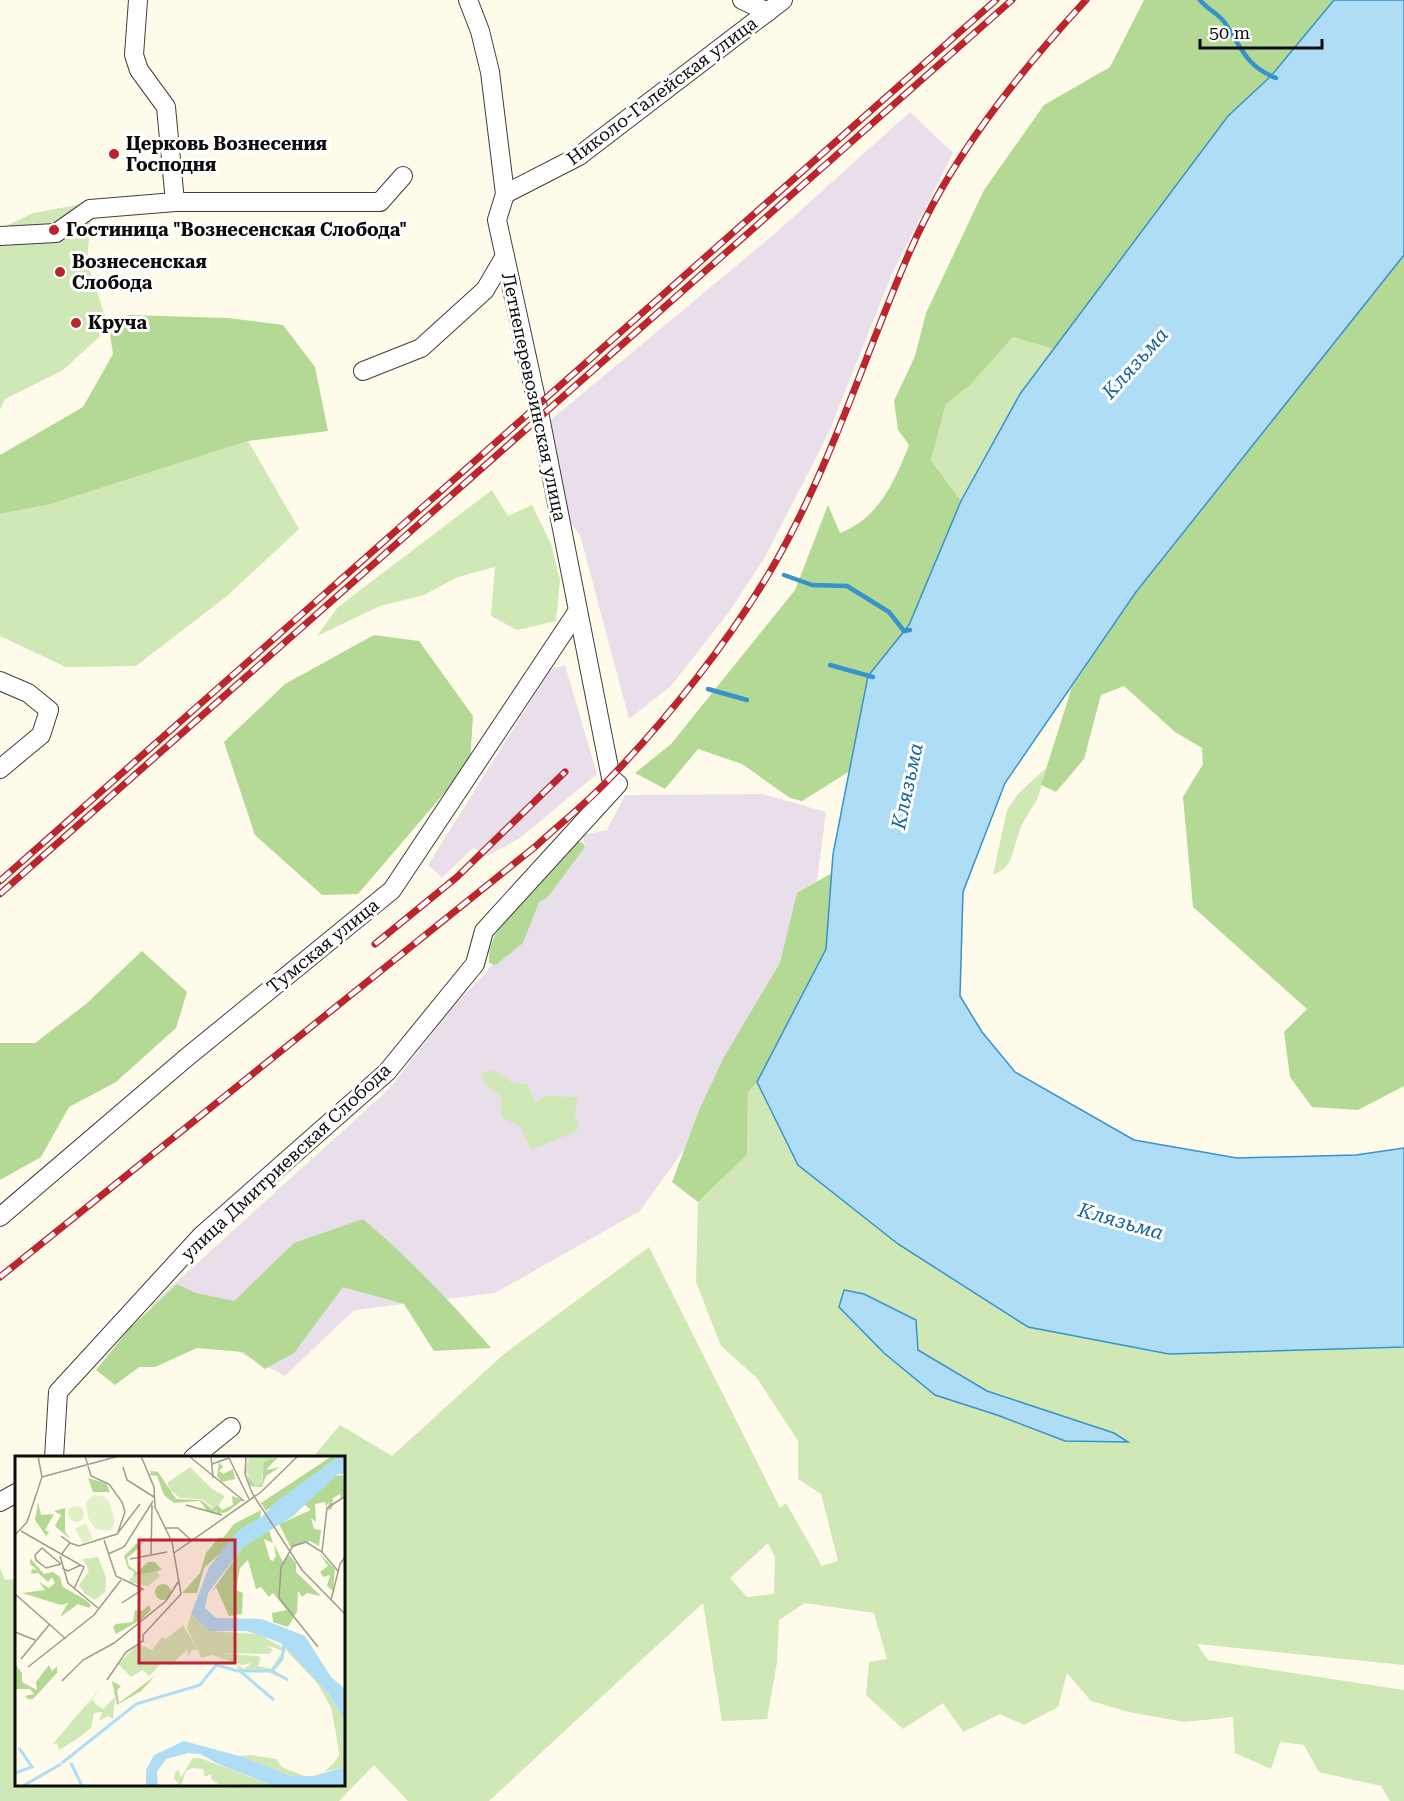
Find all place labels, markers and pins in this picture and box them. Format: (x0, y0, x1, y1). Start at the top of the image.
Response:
place label: Церковь Вознесения Господня (126, 133, 327, 175)
marker: Церковь Вознесения Господня (107, 147, 121, 161)
place label: Гостиница "Вознесенская Слобода" (66, 219, 407, 240)
marker: Гостиница "Вознесенская Слобода" (47, 223, 61, 237)
place label: Вознесенская Слобода (72, 251, 207, 293)
marker: Вознесенская Слобода (53, 265, 67, 279)
place label: Круча (88, 312, 147, 333)
marker: Круча (69, 316, 83, 330)

